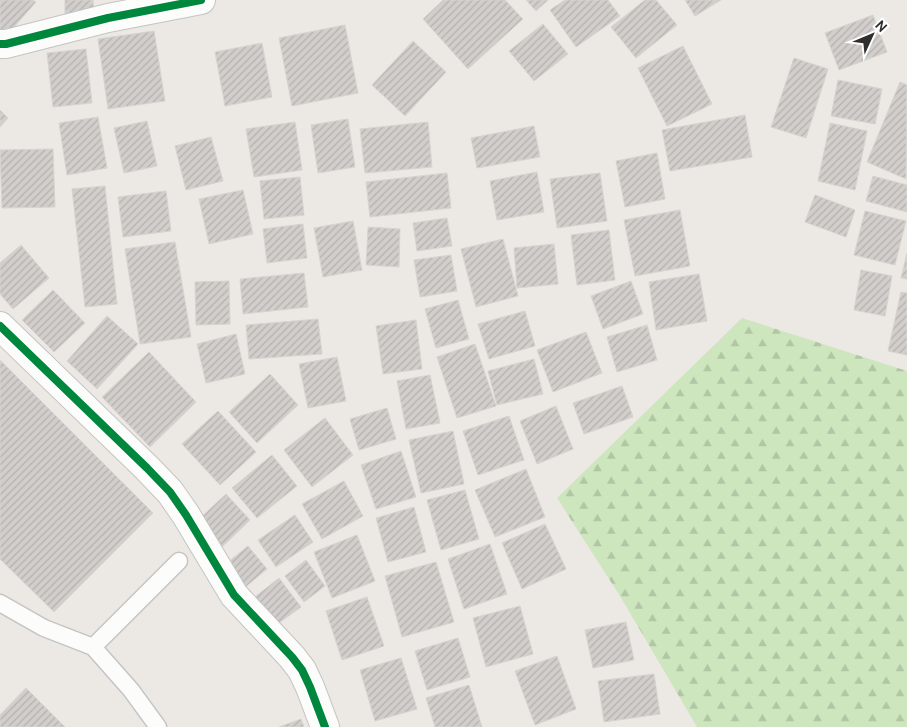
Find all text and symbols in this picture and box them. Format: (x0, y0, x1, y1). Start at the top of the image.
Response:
north arrow (847, 10, 897, 60)
text: N (871, 16, 891, 36)

